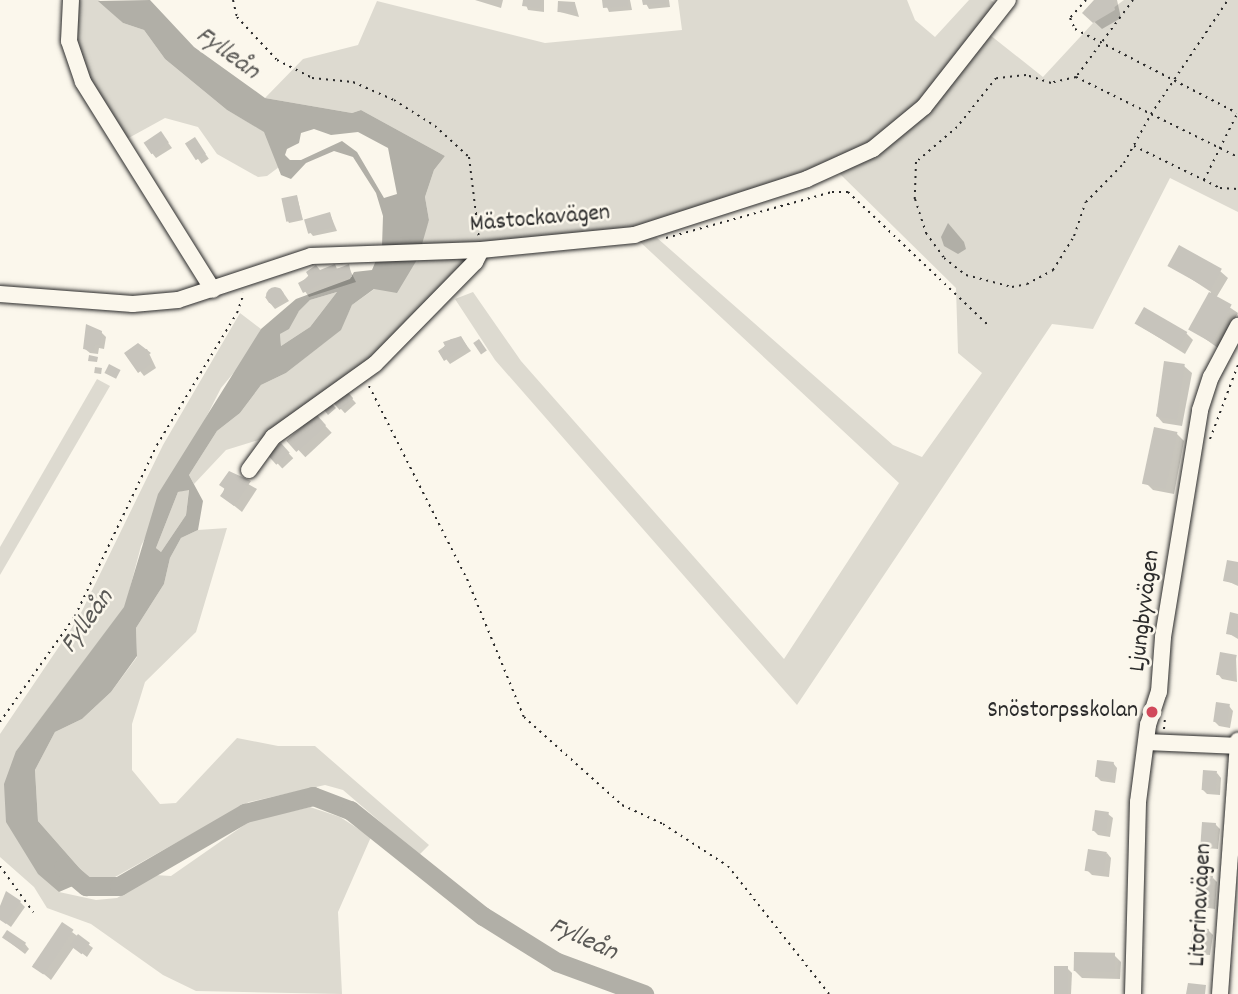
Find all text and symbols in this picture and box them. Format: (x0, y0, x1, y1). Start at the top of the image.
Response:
water label: Fylleån (189, 21, 265, 87)
street label: Mästockavägen (469, 200, 611, 240)
street label: Ljungbyvägen (1124, 549, 1168, 673)
water label: Fylleån (55, 584, 121, 660)
place label: Snöstorpsskolan (987, 698, 1138, 726)
marker: Snöstorpsskolan (1144, 704, 1160, 720)
street label: Litorinavägen (1184, 843, 1220, 967)
water label: Fylleån (544, 911, 622, 969)

